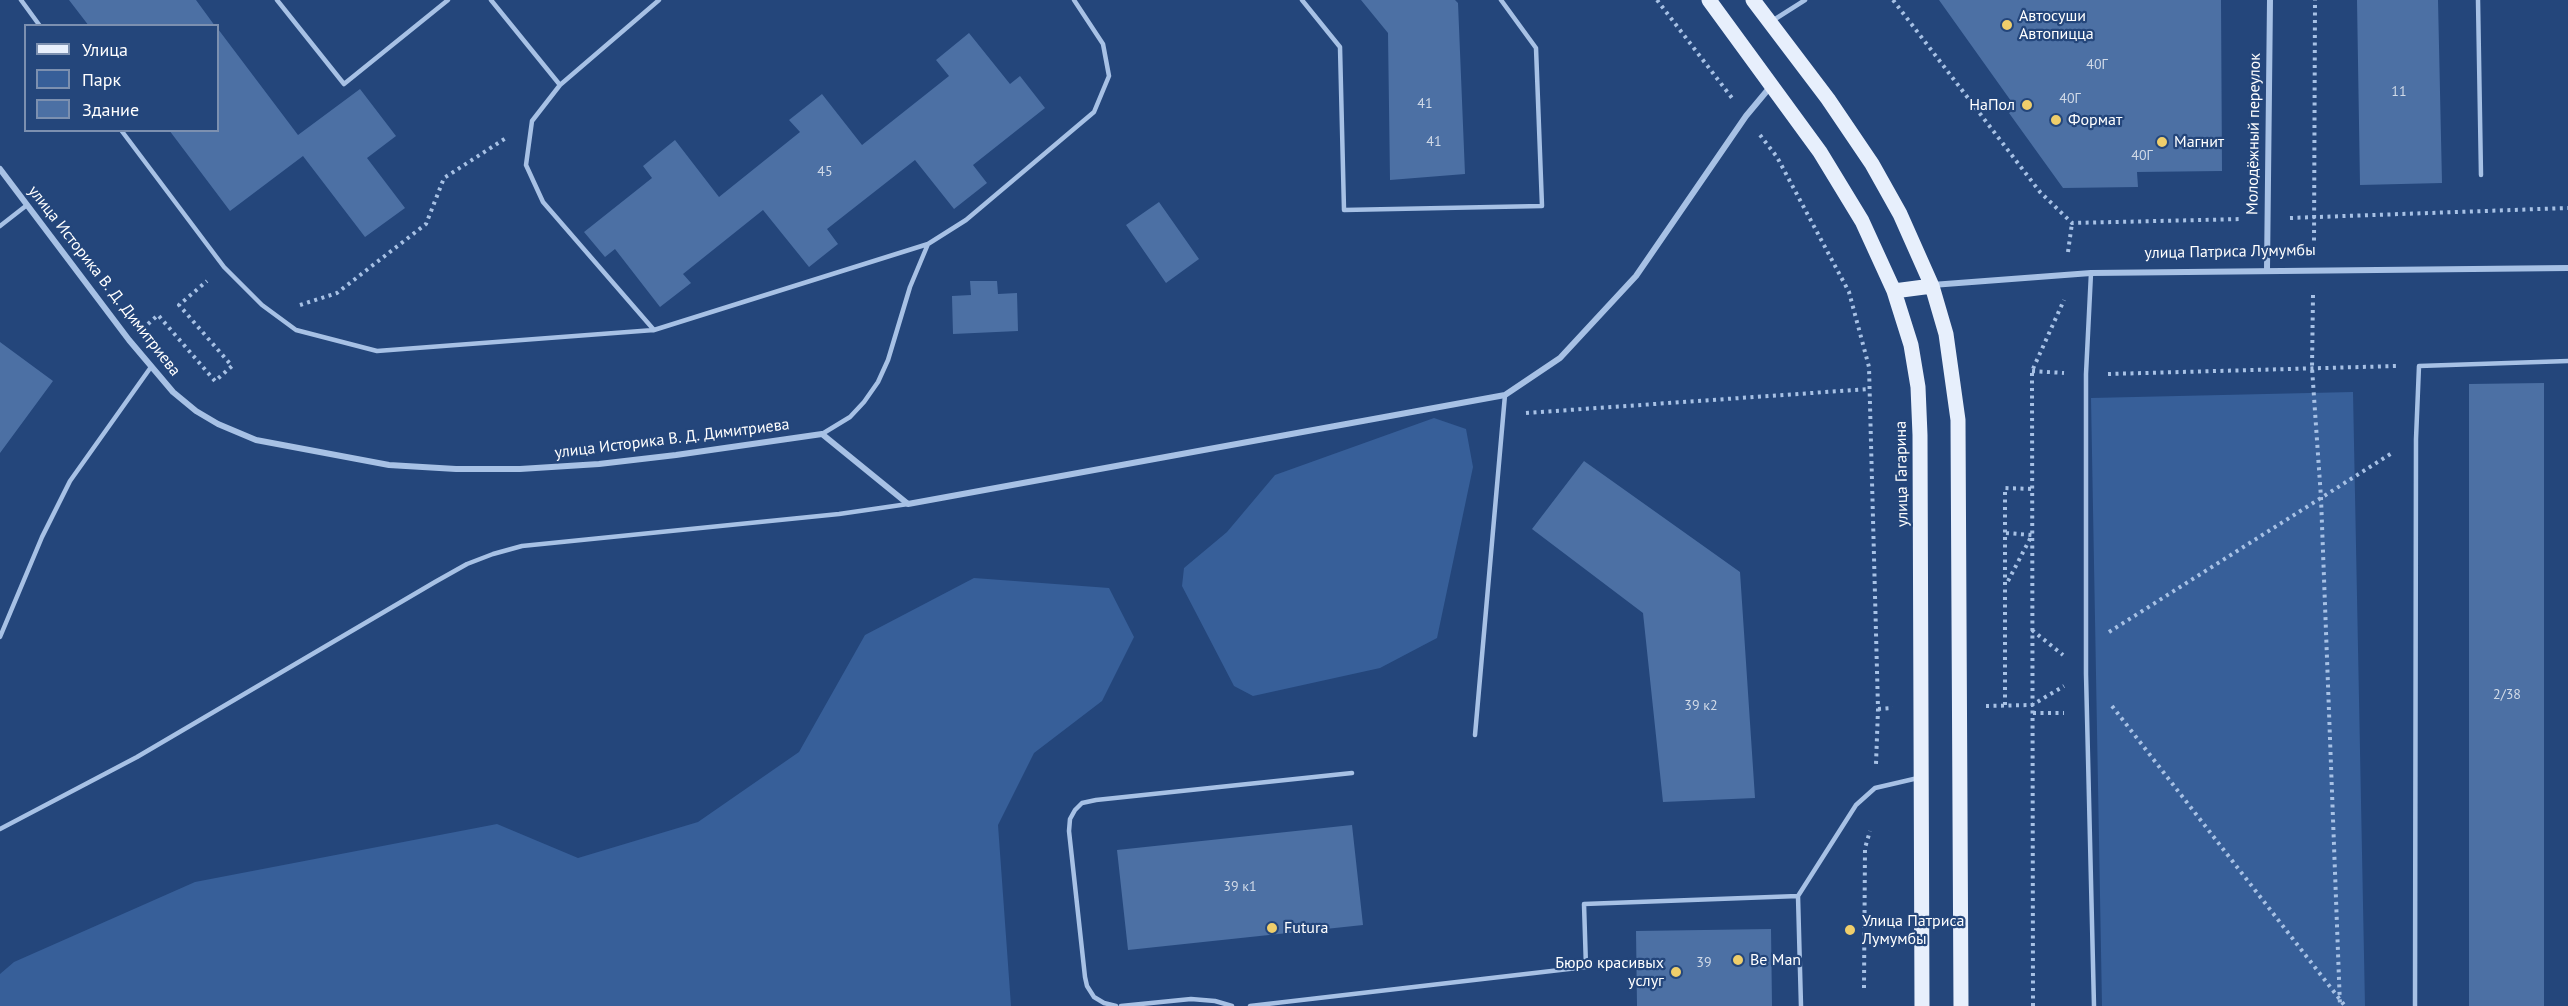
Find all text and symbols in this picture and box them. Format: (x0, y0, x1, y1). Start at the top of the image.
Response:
place label: Автосуши Автопицца (2019, 6, 2094, 44)
marker: Автосуши Автопицца (2000, 18, 2014, 32)
legend (24, 24, 219, 132)
text: Улица (82, 38, 128, 61)
street label: Молодёжный переулок (2243, 53, 2265, 215)
house number: 40Г (2086, 57, 2108, 73)
text: Парк (82, 68, 121, 91)
house number: 11 (2391, 84, 2407, 100)
house number: 40Г (2059, 91, 2081, 107)
place label: НаПол (1969, 95, 2015, 115)
house number: 41 (1417, 96, 1433, 112)
text: Здание (82, 98, 139, 121)
marker: НаПол (2020, 98, 2034, 112)
place label: Формат (2068, 110, 2122, 130)
marker: Формат (2049, 113, 2063, 127)
place label: Магнит (2174, 132, 2224, 152)
house number: 41 (1426, 134, 1442, 150)
marker: Магнит (2155, 135, 2169, 149)
house number: 40Г (2131, 148, 2153, 164)
house number: 45 (817, 164, 833, 180)
street label: улица Историка В. Д. Димитриева (24, 182, 184, 380)
street label: улица Патриса Лумумбы (2144, 241, 2316, 263)
street label: улица Историка В. Д. Димитриева (553, 415, 791, 463)
street label: улица Гагарина (1891, 421, 1913, 527)
house number: 2/38 (2493, 687, 2521, 703)
house number: 39 к2 (1684, 698, 1718, 714)
house number: 39 к1 (1223, 879, 1257, 895)
place label: Улица Патриса Лумумбы (1862, 911, 1965, 949)
place label: Futura (1284, 918, 1328, 938)
marker: Futura (1265, 921, 1279, 935)
marker: Улица Патриса Лумумбы (1843, 923, 1857, 937)
place label: Be Man (1750, 950, 1801, 970)
place label: Бюро красивых услуг (1555, 953, 1664, 991)
marker: Be Man (1731, 953, 1745, 967)
house number: 39 (1696, 955, 1712, 971)
marker: Бюро красивых услуг (1669, 965, 1683, 979)

